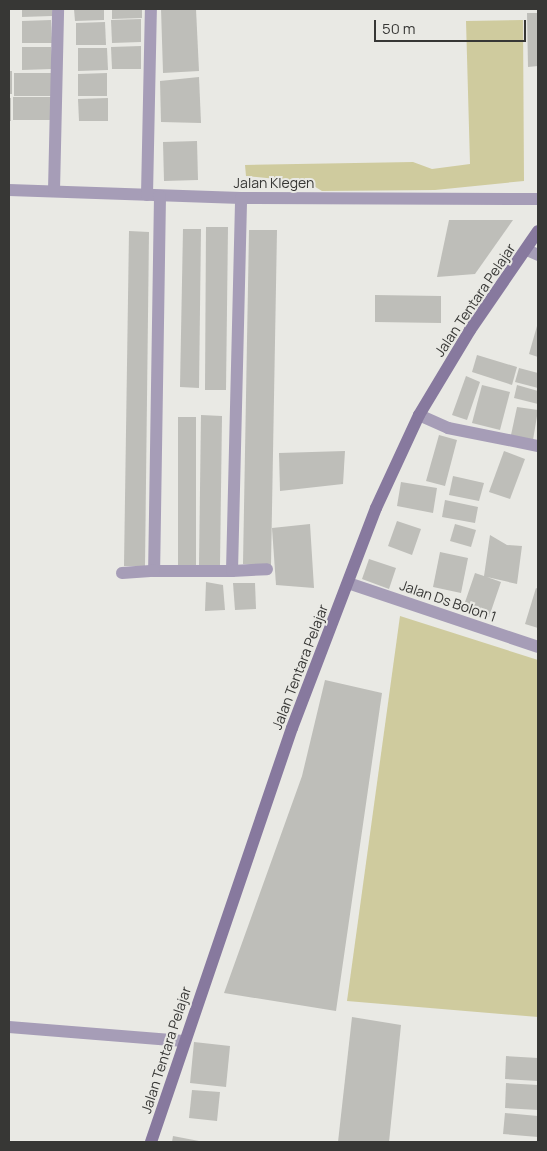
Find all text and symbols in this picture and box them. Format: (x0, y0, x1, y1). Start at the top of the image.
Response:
scale bar (377, 10, 530, 42)
text: 50 m (382, 18, 416, 39)
street label: Jalan Klegen (234, 175, 314, 191)
street label: Jalan Tentara Pelajar (431, 240, 519, 360)
street label: Jalan Ds Bolon 1 (398, 577, 498, 625)
street label: Jalan Tentara Pelajar (268, 602, 332, 732)
street label: Jalan Tentara Pelajar (138, 984, 194, 1116)

